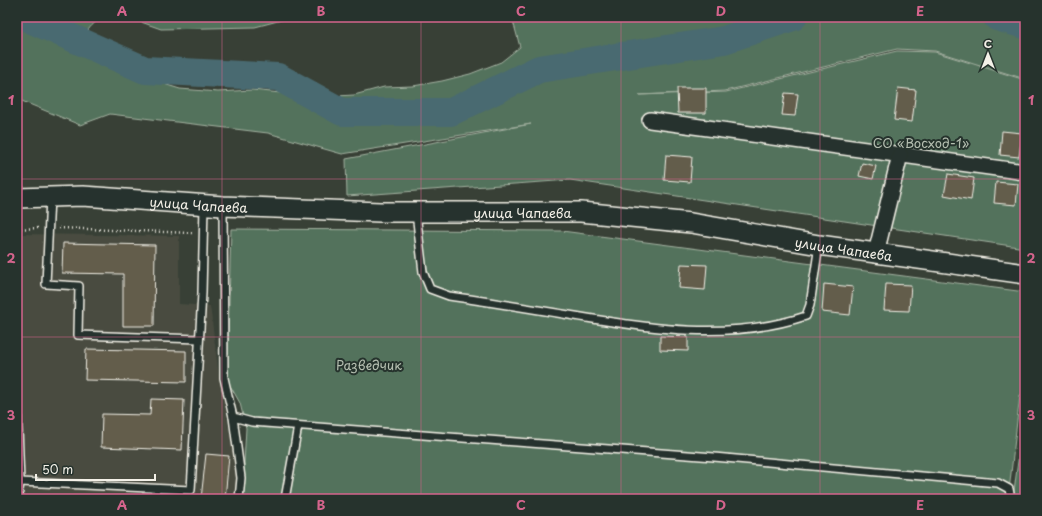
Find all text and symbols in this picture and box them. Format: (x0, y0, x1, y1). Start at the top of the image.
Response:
text: A (117, 1, 127, 20)
text: B (317, 1, 326, 20)
text: C (516, 1, 526, 20)
text: D (716, 1, 726, 20)
text: E (916, 1, 924, 20)
north arrow (968, 34, 1008, 74)
text: С (984, 35, 992, 52)
text: 1 (8, 90, 14, 109)
text: 1 (1028, 90, 1034, 109)
park label: СО «Восход-1» (873, 133, 969, 152)
street label: улица Чапаева (149, 191, 249, 216)
street label: улица Чапаева (473, 203, 572, 222)
street label: улица Чапаева (794, 232, 895, 265)
text: 2 (6, 248, 16, 267)
text: 2 (1026, 248, 1036, 267)
park label: Разведчик (336, 355, 402, 374)
text: 3 (7, 405, 16, 424)
text: 3 (1027, 405, 1036, 424)
scale bar (36, 456, 155, 482)
text: 50 m (42, 460, 73, 478)
text: A (117, 495, 127, 514)
text: B (317, 495, 326, 514)
text: C (516, 495, 526, 514)
text: D (716, 495, 726, 514)
text: E (916, 495, 924, 514)

